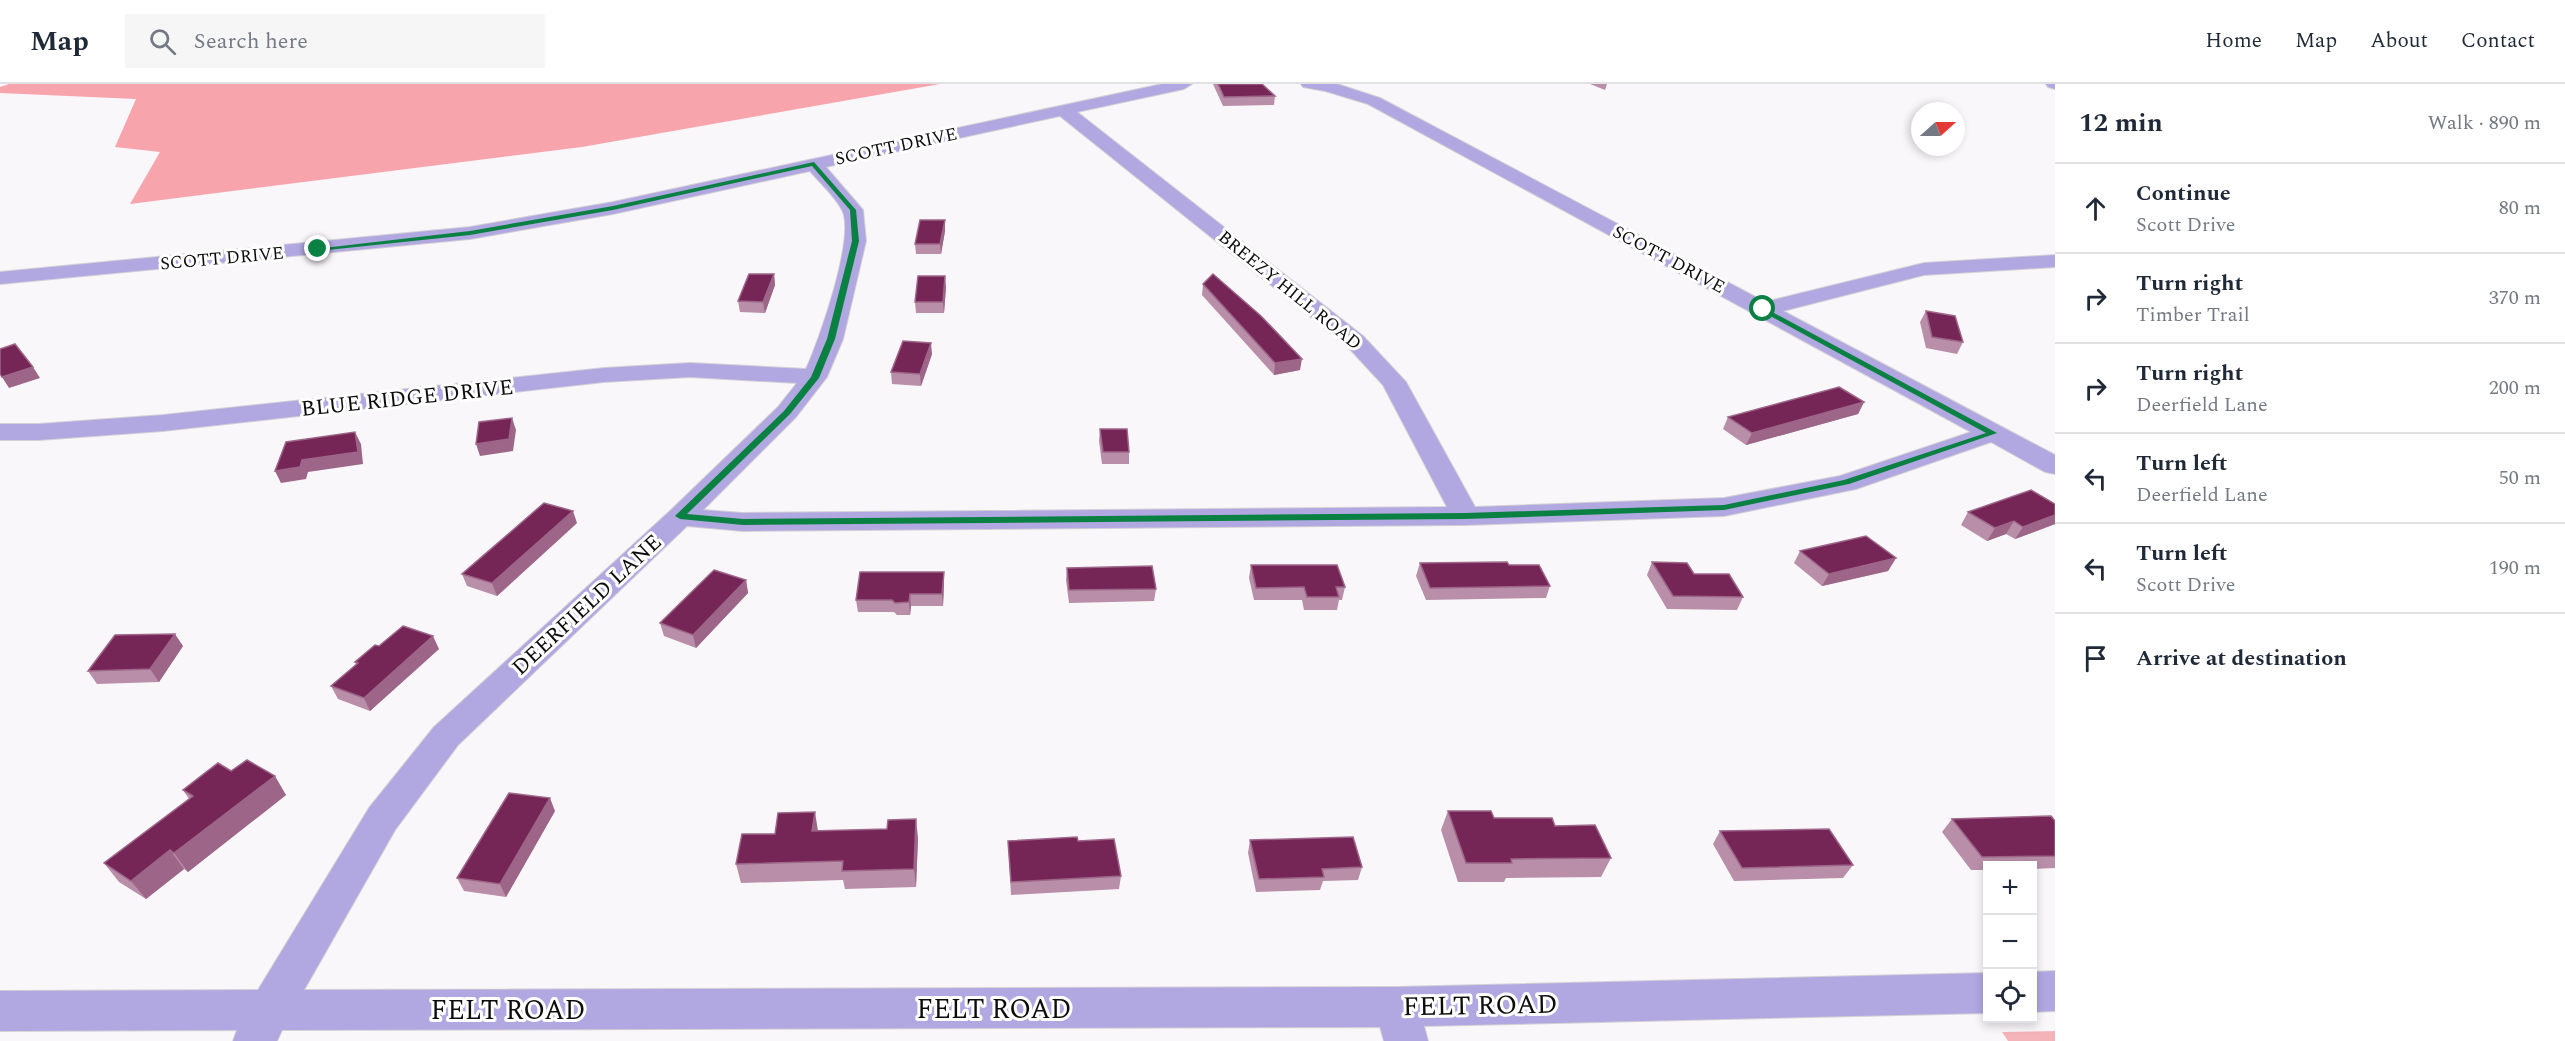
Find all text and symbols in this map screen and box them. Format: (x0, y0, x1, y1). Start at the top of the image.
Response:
search box (125, 14, 545, 68)
text: Map (30, 20, 89, 63)
icon: search (146, 25, 179, 58)
text: Search here (194, 25, 308, 58)
text: Home (2205, 25, 2262, 57)
text: Map (2295, 25, 2337, 57)
text: About (2370, 25, 2428, 57)
text: Contact (2461, 25, 2535, 57)
north arrow (1911, 102, 1965, 156)
text: 12 min (2079, 103, 2163, 143)
text: Walk · 890 m (2428, 108, 2541, 138)
street label: SCOTT DRIVE (833, 120, 960, 173)
text: Continue (2136, 177, 2231, 210)
icon: ahead (2079, 192, 2112, 225)
text: 80 m (2499, 193, 2541, 223)
text: Scott Drive (2136, 210, 2236, 240)
street label: SCOTT DRIVE (1608, 218, 1730, 300)
street label: BREEZY HILL ROAD (1212, 224, 1367, 357)
route end (304, 235, 330, 261)
street label: SCOTT DRIVE (159, 240, 285, 277)
text: Turn right (2136, 267, 2243, 300)
icon: right (2079, 282, 2112, 315)
text: 370 m (2489, 283, 2541, 313)
route start (1749, 295, 1775, 321)
text: Timber Trail (2136, 300, 2250, 330)
text: Turn right (2136, 357, 2243, 390)
street label: BLUE RIDGE DRIVE (299, 371, 515, 426)
icon: right (2079, 372, 2112, 405)
text: 200 m (2489, 373, 2541, 403)
text: Deerfield Lane (2136, 390, 2268, 420)
text: Turn left (2136, 447, 2228, 480)
icon: left (2079, 462, 2112, 495)
text: 50 m (2499, 463, 2541, 493)
text: Deerfield Lane (2136, 480, 2268, 510)
street label: DEERFIELD LANE (505, 527, 669, 684)
text: Turn left (2136, 537, 2228, 570)
icon: left (2079, 552, 2112, 585)
text: 190 m (2489, 553, 2541, 583)
text: Scott Drive (2136, 570, 2236, 600)
icon: arrive (2079, 642, 2112, 675)
text: Arrive at destination (2136, 642, 2347, 675)
map controls (1983, 861, 2037, 1023)
button: + (1983, 861, 2037, 915)
button: − (1983, 915, 2037, 969)
button: locate (1983, 969, 2037, 1023)
street label: FELT ROAD (1402, 984, 1558, 1028)
street label: FELT ROAD (917, 989, 1071, 1031)
street label: FELT ROAD (431, 990, 585, 1032)

